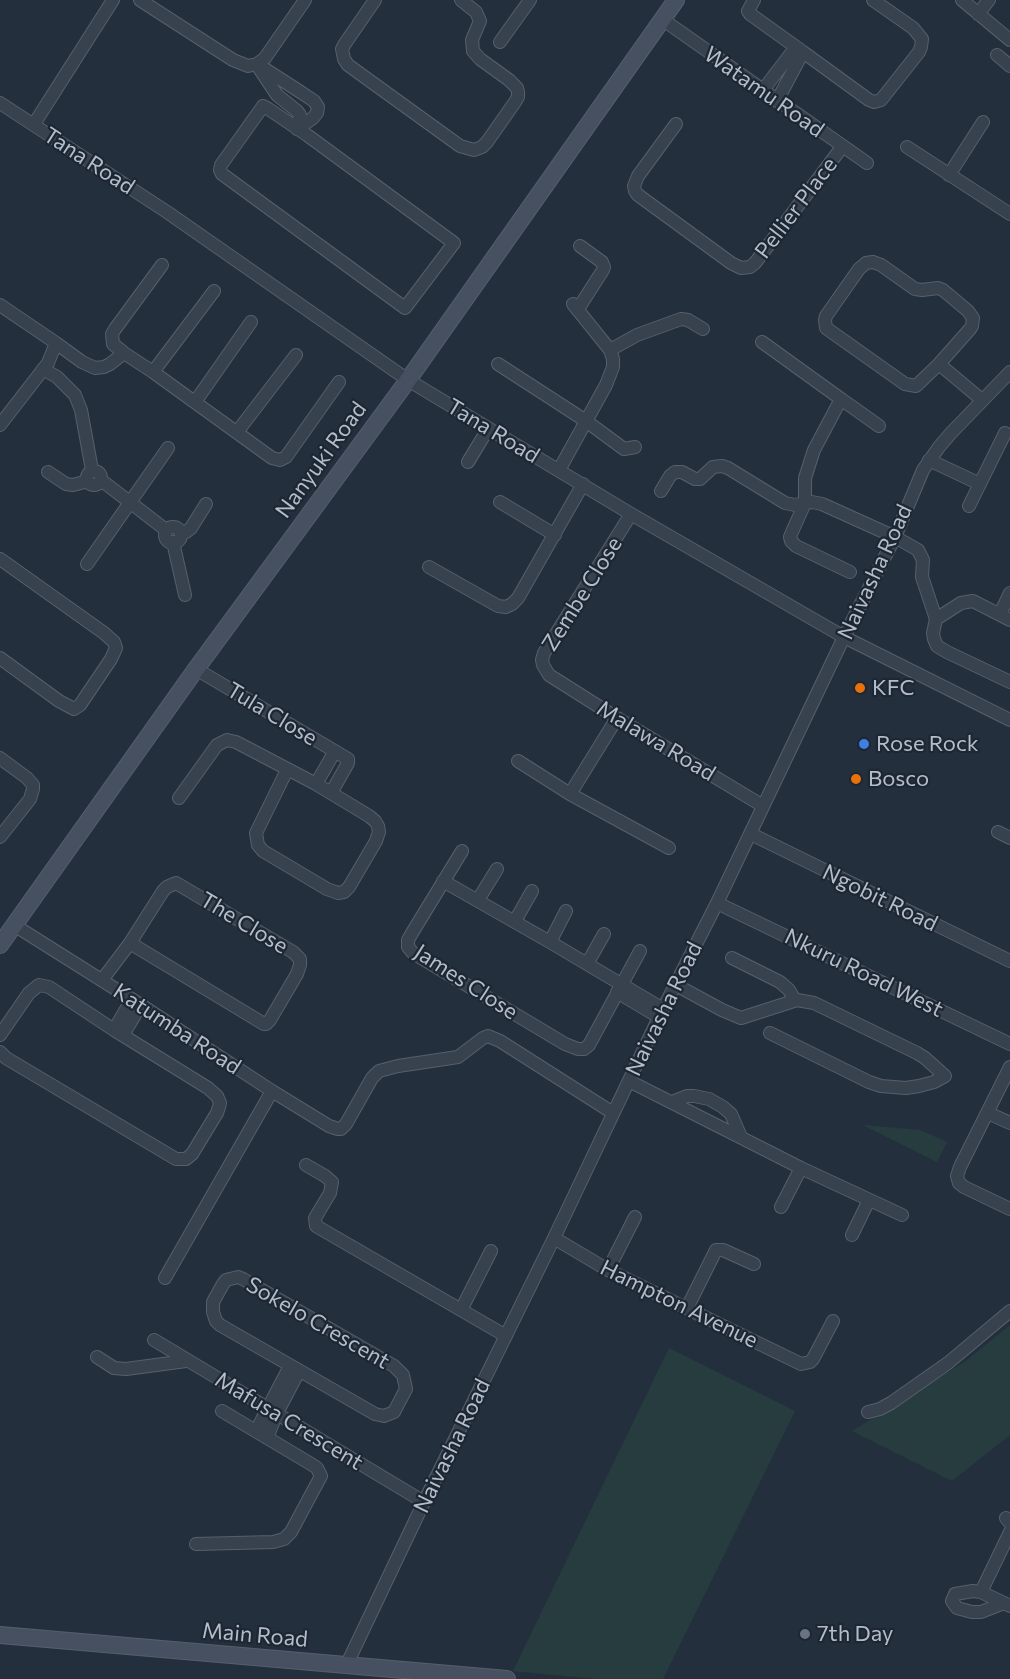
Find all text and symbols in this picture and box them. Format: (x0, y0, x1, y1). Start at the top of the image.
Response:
street label: Watamu Road (699, 41, 829, 143)
street label: Tana Road (38, 122, 140, 200)
street label: Pellier Place (749, 152, 843, 264)
street label: Tana Road (442, 393, 544, 469)
street label: Nanyuki Road (270, 397, 372, 523)
street label: Naivasha Road (832, 500, 918, 644)
street label: Zembe Close (536, 532, 628, 656)
place label: KFC (872, 675, 914, 701)
street label: Tula Close (222, 677, 322, 751)
marker: KFC (853, 681, 867, 695)
street label: Malawa Road (592, 695, 720, 787)
place label: Rose Rock (876, 731, 979, 757)
marker: Rose Rock (857, 737, 871, 751)
place label: Bosco (868, 766, 929, 792)
marker: Bosco (849, 772, 863, 786)
street label: Ngobit Road (818, 859, 942, 937)
street label: The Close (195, 887, 293, 959)
street label: Nkuru Road West (780, 923, 948, 1023)
street label: Naivasha Road (620, 938, 708, 1080)
street label: James Close (409, 939, 523, 1025)
street label: Katumba Road (108, 978, 246, 1080)
street label: Hampton Avenue (596, 1254, 762, 1354)
street label: Sokelo Crescent (242, 1271, 394, 1375)
street label: Mafusa Crescent (210, 1366, 368, 1476)
street label: Naivasha Road (408, 1375, 496, 1517)
street label: Main Road (201, 1617, 309, 1653)
place label: 7th Day (817, 1621, 893, 1647)
marker: 7th Day (798, 1627, 812, 1641)

